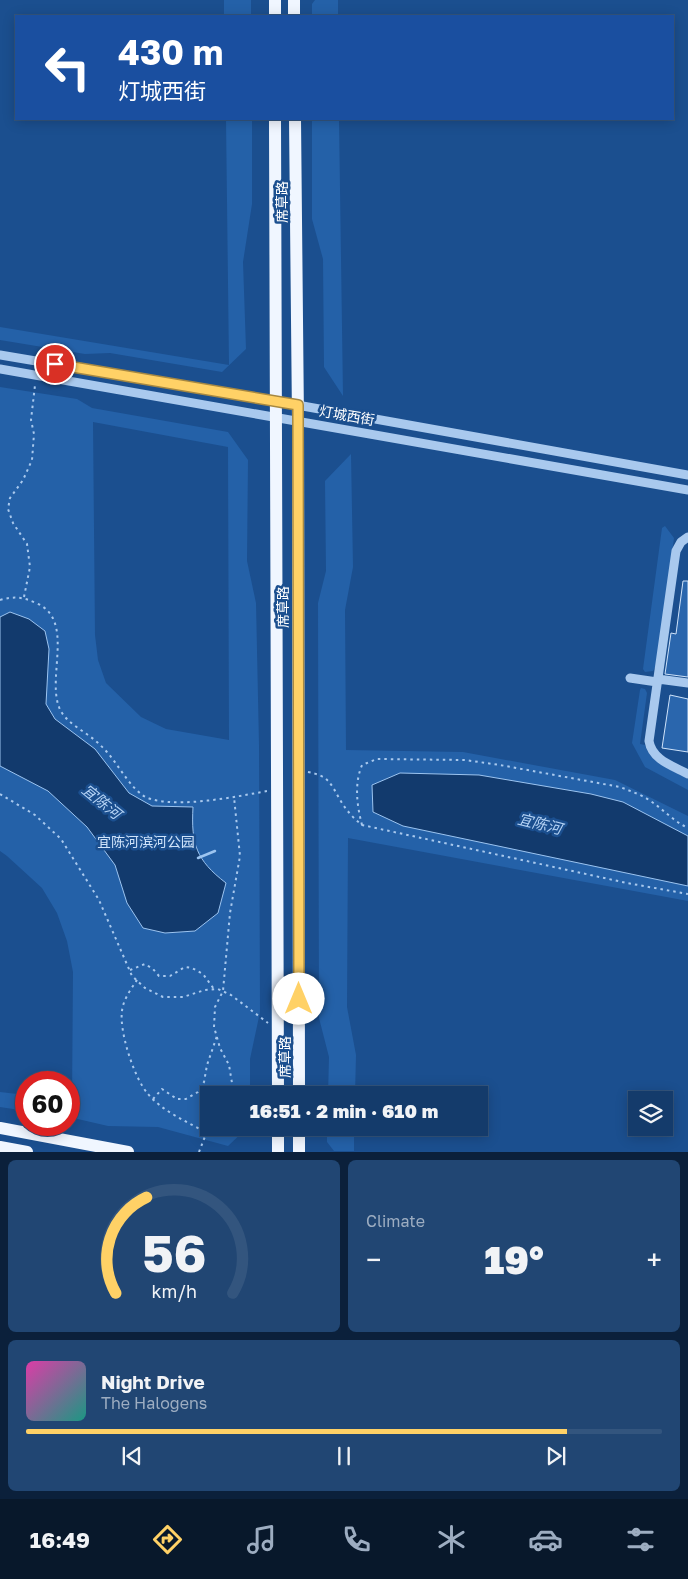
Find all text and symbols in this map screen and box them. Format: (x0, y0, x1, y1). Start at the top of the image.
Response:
text: 430 m (118, 31, 223, 73)
icon: left (35, 35, 100, 100)
text: 灯城西街 (118, 77, 206, 104)
street label: 席草路 (273, 181, 290, 223)
pin (34, 343, 76, 385)
icon: arrive (41, 350, 69, 378)
street label: 灯城西街 (318, 402, 376, 428)
street label: 席草路 (274, 586, 291, 628)
water label: 宜陈河 (79, 780, 127, 824)
water label: 宜陈河 (516, 809, 567, 838)
park label: 宜陈河滨河公园 (97, 833, 195, 850)
position arrow (272, 972, 324, 1024)
street label: 席草路 (276, 1036, 293, 1078)
speed limit sign: 60 (15, 1071, 80, 1136)
map controls (628, 1091, 673, 1136)
button: layers (628, 1091, 673, 1136)
text: 16:51 · 2 min · 610 m (250, 1099, 438, 1122)
text: Climate (366, 1211, 425, 1231)
text: 56 (142, 1221, 206, 1283)
text: 19° (484, 1237, 544, 1282)
text: − (366, 1243, 381, 1276)
text: + (647, 1243, 662, 1276)
text: km/h (151, 1280, 197, 1302)
text: Night Drive (101, 1370, 205, 1393)
text: The Halogens (101, 1393, 207, 1413)
icon: previous (118, 1442, 146, 1470)
icon: pause (330, 1442, 358, 1470)
icon: next (542, 1442, 570, 1470)
icon: directions (150, 1522, 185, 1557)
icon: music (244, 1522, 279, 1557)
icon: phone (339, 1522, 374, 1557)
icon: climate (434, 1522, 469, 1557)
icon: car (528, 1522, 563, 1557)
icon: filters (623, 1522, 658, 1557)
text: 16:49 (30, 1526, 90, 1553)

